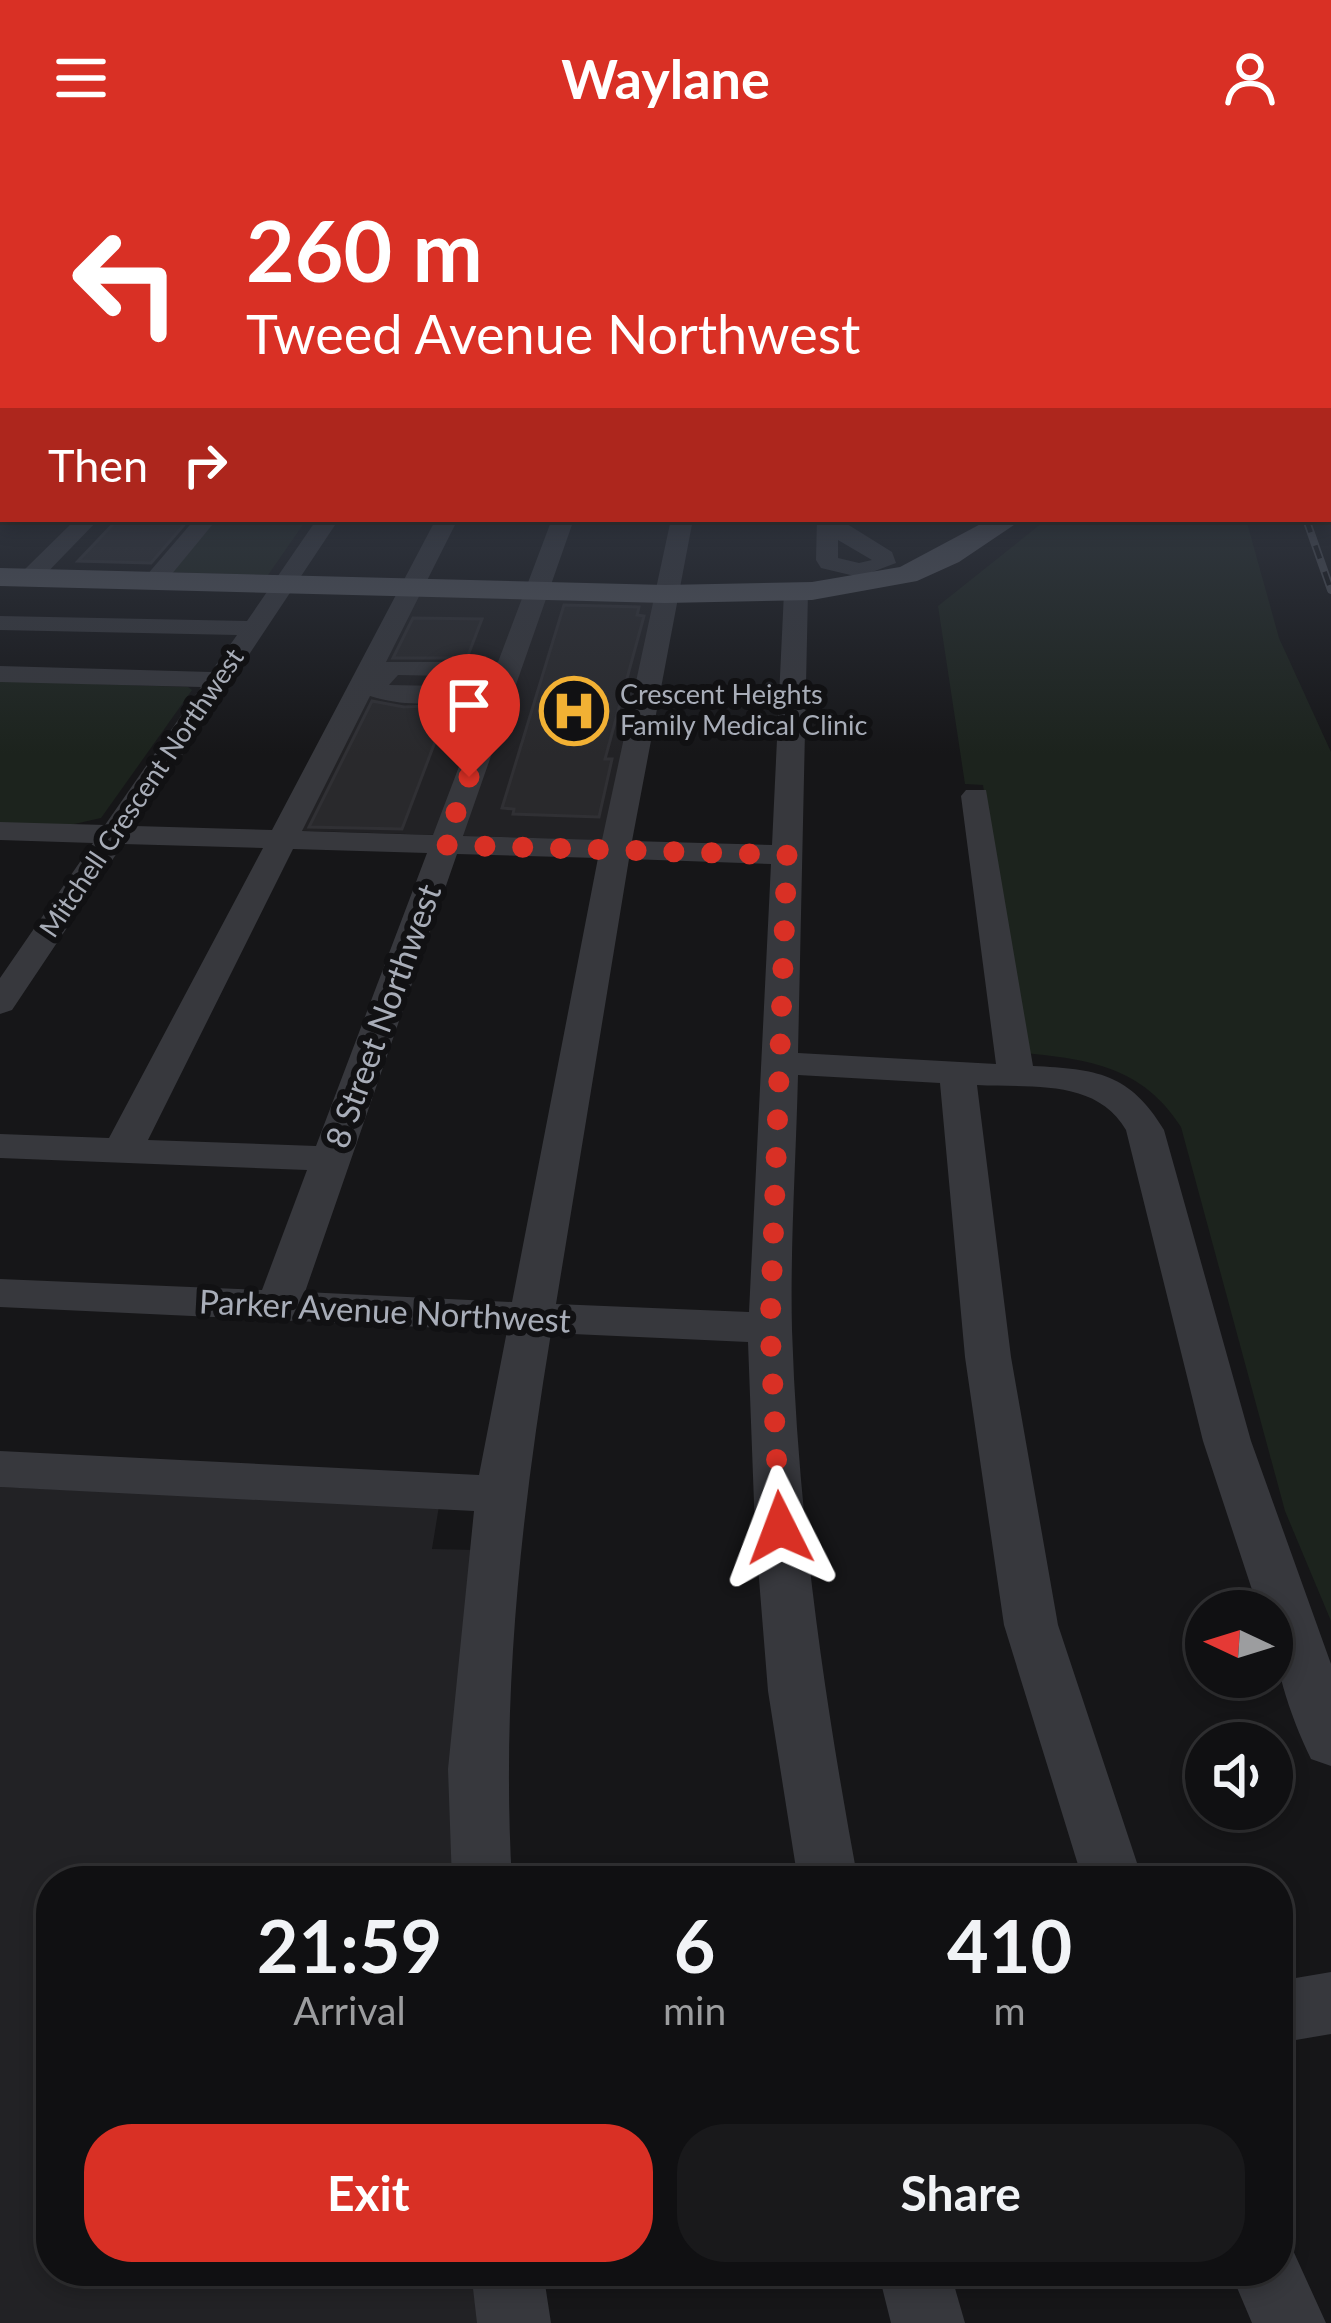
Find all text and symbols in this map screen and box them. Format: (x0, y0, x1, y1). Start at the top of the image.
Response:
icon: menu (48, 45, 114, 111)
icon: person (1217, 45, 1283, 111)
text: Waylane (561, 46, 770, 111)
text: 260 m (246, 199, 483, 300)
icon: left (48, 204, 204, 360)
text: Tweed Avenue Northwest (246, 301, 860, 366)
icon: right (172, 432, 238, 498)
text: Then (48, 438, 148, 492)
street label: Mitchell Crescent Northwest (32, 641, 250, 943)
pin (418, 654, 520, 777)
icon: arrive (436, 672, 502, 738)
hospital icon: Crescent Heights Family Medical Clinic (539, 676, 609, 746)
place label: Crescent Heights Family Medical Clinic (620, 677, 868, 741)
street label: 8 Street Northwest (316, 878, 448, 1153)
street label: Parker Avenue Northwest (198, 1280, 572, 1340)
position arrow (717, 1465, 843, 1591)
north arrow (1185, 1590, 1293, 1698)
map controls (1185, 1590, 1293, 1830)
button: sound (1185, 1722, 1293, 1830)
text: 21:59 (257, 1902, 442, 1988)
text: 6 (674, 1902, 716, 1988)
text: 410 (947, 1902, 1072, 1988)
text: Arrival (293, 1987, 406, 2033)
text: min (663, 1987, 726, 2033)
text: m (994, 1987, 1026, 2033)
button: Exit (84, 2124, 653, 2262)
button: Share (677, 2124, 1245, 2262)

